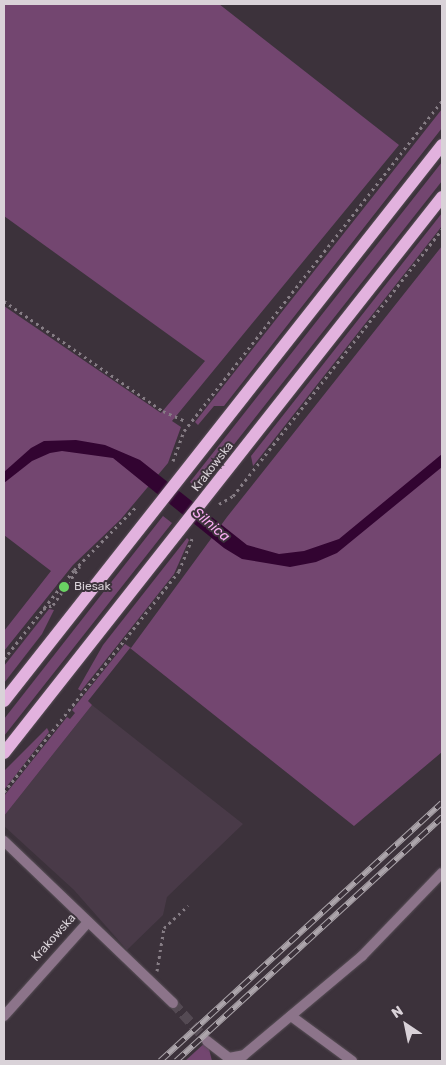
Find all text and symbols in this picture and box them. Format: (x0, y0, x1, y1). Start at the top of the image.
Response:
street label: Krakowska (189, 439, 237, 495)
water label: Silnica (189, 505, 233, 545)
place label: Biesak (74, 580, 111, 594)
marker: Biesak (58, 581, 70, 593)
street label: Krakowska (29, 911, 79, 965)
north arrow (381, 1000, 431, 1050)
text: N (388, 1002, 406, 1022)

